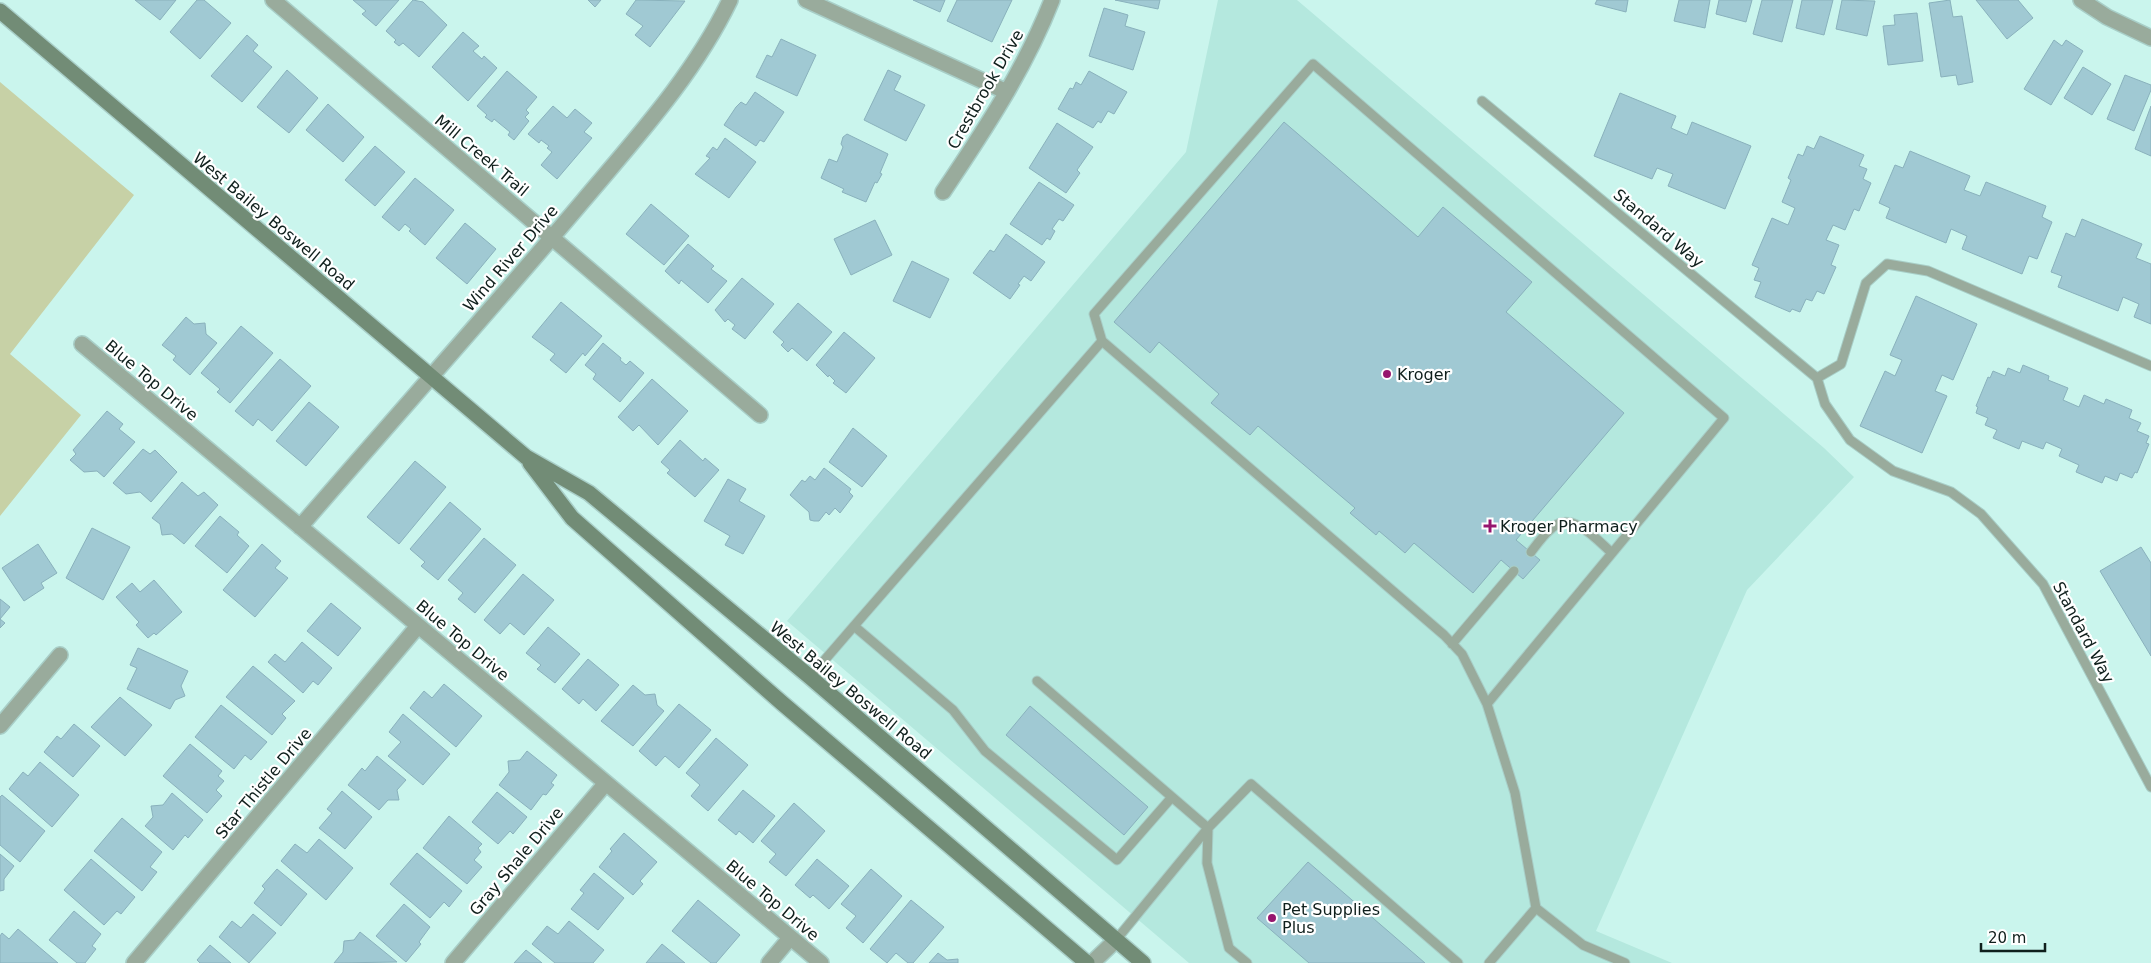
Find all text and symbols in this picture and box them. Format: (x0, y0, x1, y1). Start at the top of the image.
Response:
street label: Crestbrook Drive (943, 26, 1027, 152)
street label: Mill Creek Trail (431, 111, 532, 200)
street label: West Bailey Boswell Road (189, 148, 358, 294)
street label: Standard Way (1610, 185, 1708, 272)
street label: Wind River Drive (459, 201, 562, 315)
street label: Blue Top Drive (101, 336, 202, 425)
place label: Kroger (1397, 365, 1451, 384)
marker: Kroger (1381, 368, 1393, 380)
place label: Kroger Pharmacy (1500, 517, 1638, 536)
marker: Kroger Pharmacy (1484, 520, 1496, 532)
street label: Standard Way (2049, 578, 2118, 686)
street label: Blue Top Drive (412, 596, 513, 685)
street label: West Bailey Boswell Road (766, 617, 935, 763)
street label: Star Thistle Drive (211, 724, 315, 843)
street label: Gray Shale Drive (466, 803, 567, 919)
street label: Blue Top Drive (722, 856, 823, 945)
place label: Pet Supplies Plus (1282, 900, 1380, 937)
marker: Pet Supplies Plus (1266, 912, 1278, 924)
scale bar (1981, 920, 2045, 952)
text: 20 m (1988, 929, 2026, 947)

